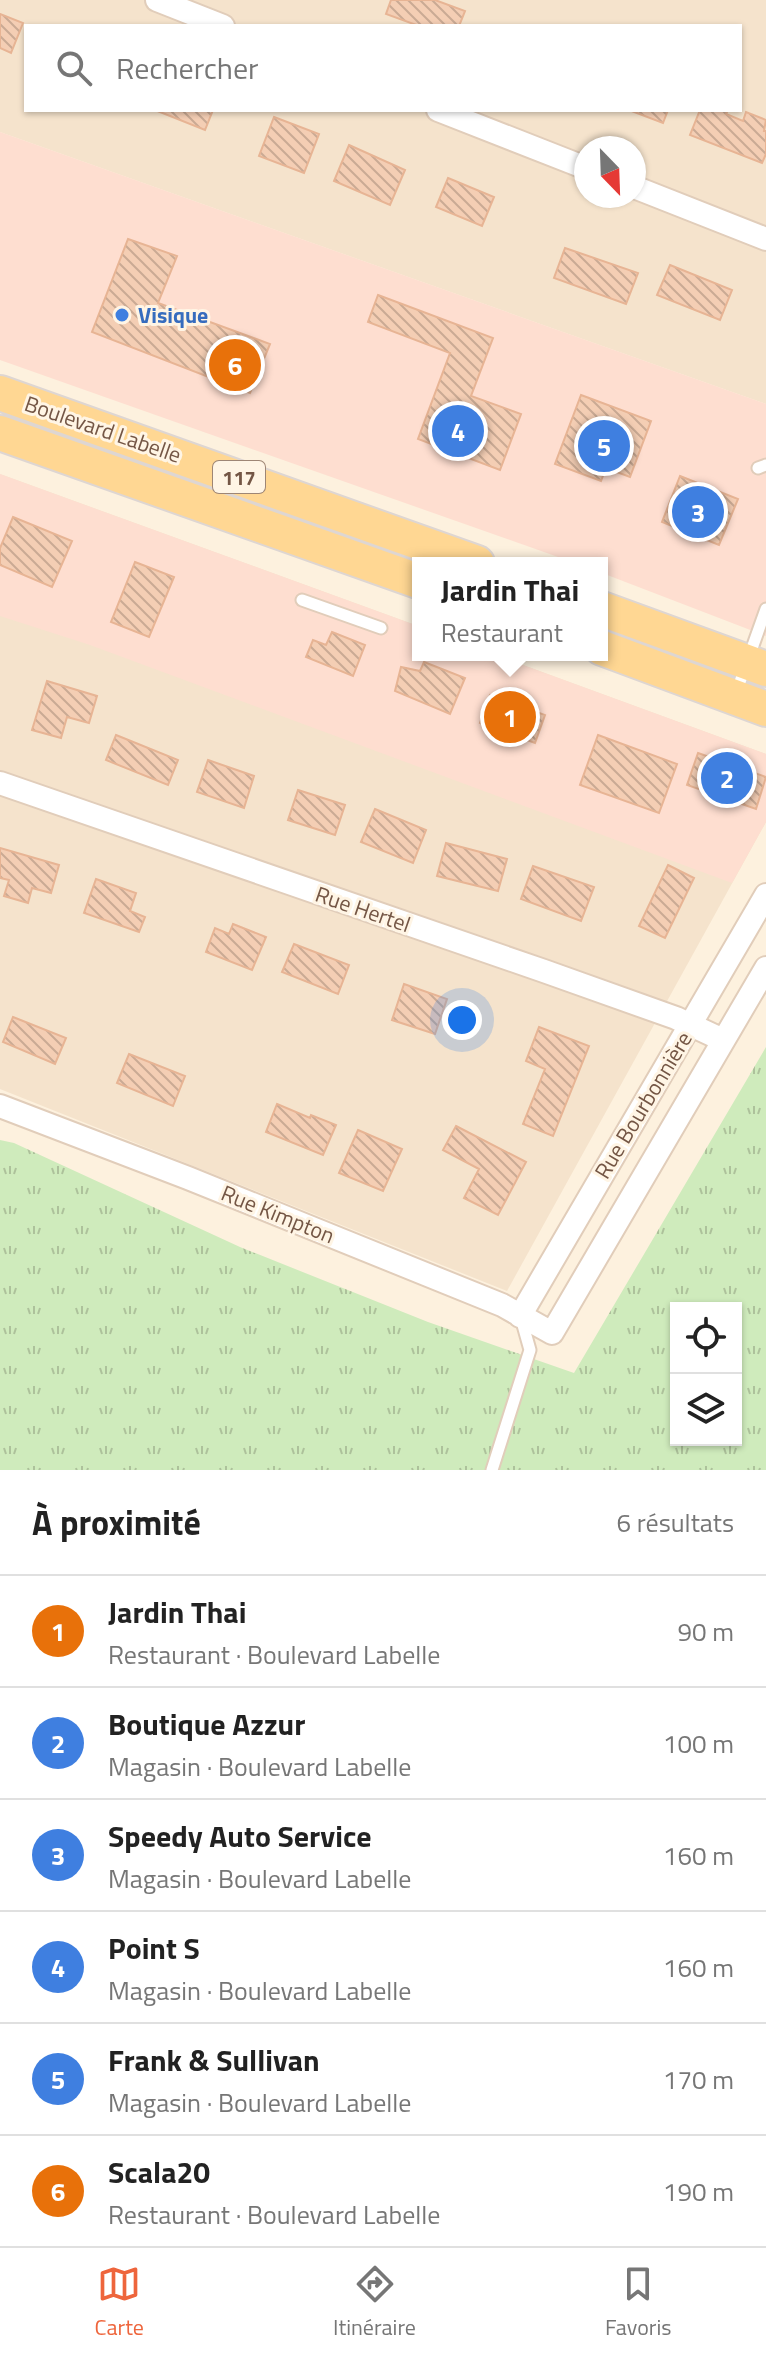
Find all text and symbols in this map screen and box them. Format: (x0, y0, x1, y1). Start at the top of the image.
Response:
search box (24, 24, 742, 112)
text: Rechercher (116, 45, 259, 91)
icon: search (52, 46, 96, 90)
north arrow (574, 136, 646, 208)
place label: Visique (138, 298, 208, 332)
marker: Visique (113, 306, 131, 324)
pin: 6 (209, 335, 261, 395)
street label: Boulevard Labelle (20, 386, 186, 472)
pin: 4 (432, 401, 484, 461)
pin: 5 (578, 416, 630, 476)
road number: 117 (213, 461, 265, 493)
pin: 3 (672, 482, 724, 542)
popup (412, 557, 608, 661)
text: Jardin Thai (441, 567, 579, 613)
text: Restaurant (441, 613, 563, 652)
pin: 1 (484, 687, 536, 747)
pin: 2 (701, 748, 753, 808)
street label: Rue Hertel (311, 877, 415, 941)
your location (442, 1000, 482, 1040)
street label: Rue Bourbonnière (585, 1025, 701, 1185)
street label: Rue Kimpton (216, 1176, 340, 1252)
map controls (670, 1302, 742, 1446)
button: locate (670, 1302, 742, 1374)
button: layers (670, 1374, 742, 1446)
text: À proximité (32, 1496, 201, 1548)
text: 6 résultats (617, 1503, 734, 1542)
text: Jardin Thai (108, 1589, 246, 1635)
text: 1 (51, 1612, 65, 1651)
text: 90 m (677, 1612, 734, 1651)
text: Restaurant · Boulevard Labelle (108, 1635, 440, 1674)
text: Boutique Azzur (108, 1701, 305, 1747)
text: 2 (51, 1724, 65, 1763)
text: 100 m (663, 1724, 734, 1763)
text: Magasin · Boulevard Labelle (108, 1747, 411, 1786)
text: Speedy Auto Service (108, 1813, 371, 1859)
text: 3 (51, 1836, 65, 1875)
text: 160 m (663, 1836, 734, 1875)
text: Magasin · Boulevard Labelle (108, 1859, 411, 1898)
text: Point S (108, 1925, 200, 1971)
text: 4 (51, 1948, 65, 1987)
text: 160 m (663, 1948, 734, 1987)
text: Magasin · Boulevard Labelle (108, 1971, 411, 2010)
text: Frank & Sullivan (108, 2037, 320, 2083)
text: 5 (51, 2060, 65, 2099)
text: 170 m (663, 2060, 734, 2099)
text: Magasin · Boulevard Labelle (108, 2083, 411, 2122)
text: Scala20 (108, 2149, 210, 2195)
text: 6 (51, 2172, 65, 2211)
text: 190 m (663, 2172, 734, 2211)
text: Restaurant · Boulevard Labelle (108, 2195, 440, 2234)
tab: Carte (95, 2262, 144, 2344)
tab: Itinéraire (333, 2262, 416, 2344)
tab: Favoris (605, 2262, 671, 2344)

